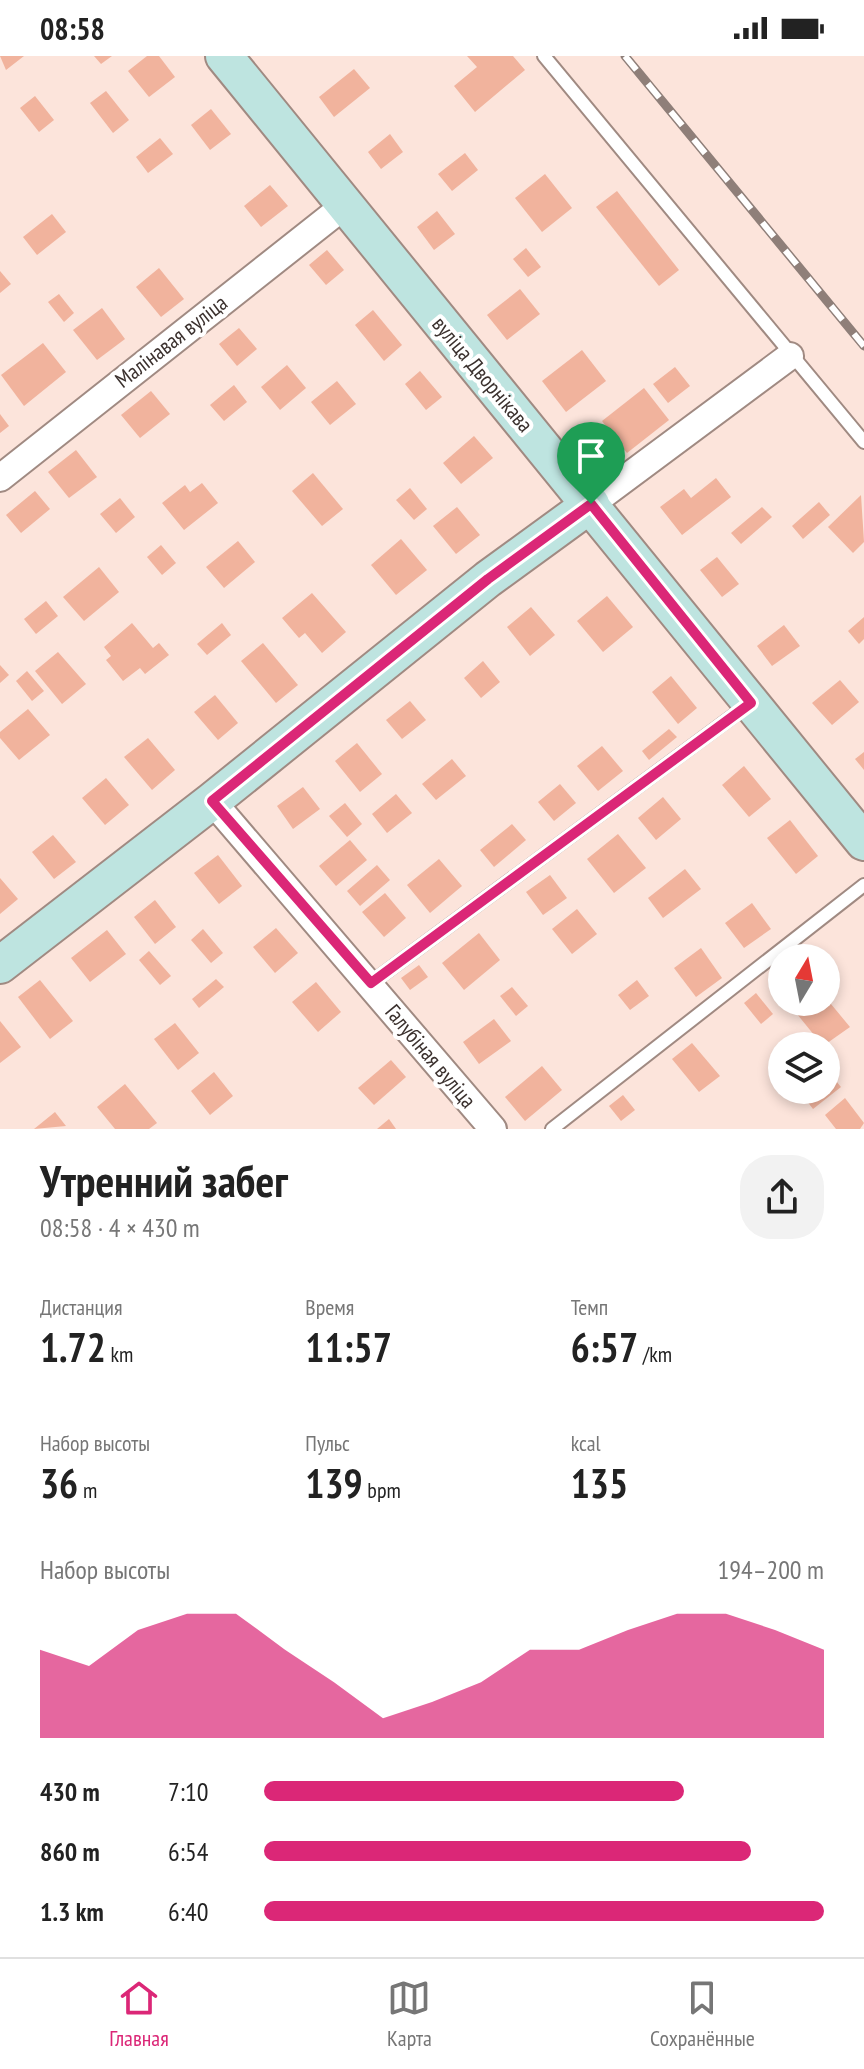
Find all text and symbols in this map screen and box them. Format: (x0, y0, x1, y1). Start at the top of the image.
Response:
text: 08:58 (40, 9, 105, 48)
street label: Малінавая вуліца (109, 288, 233, 394)
street label: вуліца Дворнікава (426, 310, 540, 438)
pin (557, 422, 625, 504)
icon: arrive (569, 434, 613, 478)
north arrow (768, 944, 840, 1016)
map controls (768, 944, 840, 1104)
street label: Галубіная вуліца (380, 998, 482, 1114)
button: layers (768, 1032, 840, 1104)
text: Утренний забег (40, 1152, 288, 1209)
button: share (740, 1155, 824, 1239)
text: 08:58 · 4 × 430 m (40, 1211, 200, 1244)
text: Дистанция (40, 1293, 122, 1321)
text: Время (305, 1293, 354, 1321)
text: Темп (571, 1293, 608, 1321)
text: 1.72 (40, 1321, 106, 1373)
text: 11:57 (305, 1321, 392, 1373)
text: 6:57 (571, 1321, 638, 1373)
text: km (106, 1340, 133, 1368)
text: /km (638, 1340, 672, 1368)
text: Набор высоты (40, 1429, 150, 1457)
text: Пульс (305, 1429, 350, 1457)
text: kcal (571, 1429, 601, 1457)
text: 36 (40, 1457, 78, 1509)
text: 139 (305, 1457, 363, 1509)
text: 135 (571, 1457, 628, 1509)
text: m (78, 1476, 97, 1504)
text: bpm (363, 1476, 401, 1504)
text: Набор высоты (40, 1553, 170, 1586)
text: 194–200 m (718, 1553, 824, 1586)
text: 430 m (40, 1775, 100, 1808)
text: 7:10 (168, 1775, 208, 1808)
text: 860 m (40, 1835, 100, 1868)
text: 6:54 (168, 1835, 208, 1868)
text: 1.3 km (40, 1895, 104, 1928)
text: 6:40 (168, 1895, 208, 1928)
tab: Главная (109, 1976, 169, 2052)
tab: Карта (387, 1976, 432, 2052)
tab: Сохранённые (650, 1976, 755, 2052)

